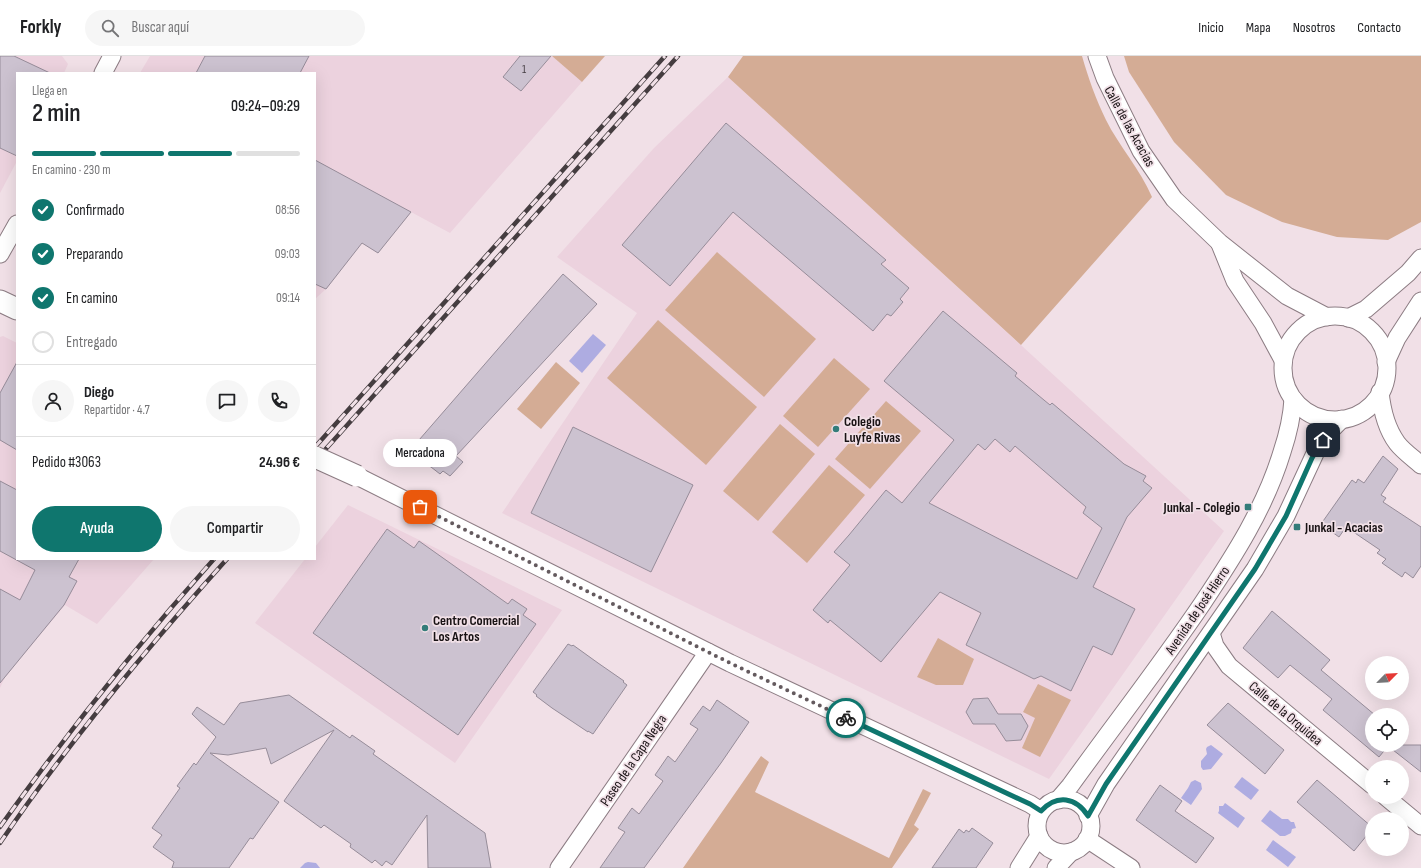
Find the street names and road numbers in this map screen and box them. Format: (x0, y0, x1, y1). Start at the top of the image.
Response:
street label: Calle de las Acacias (1100, 83, 1159, 170)
street label: Avenida de José Hierro (1161, 563, 1233, 659)
street label: Calle de la Orquidea (1245, 678, 1326, 749)
street label: Paseo de la Capa Negra (597, 711, 670, 809)

